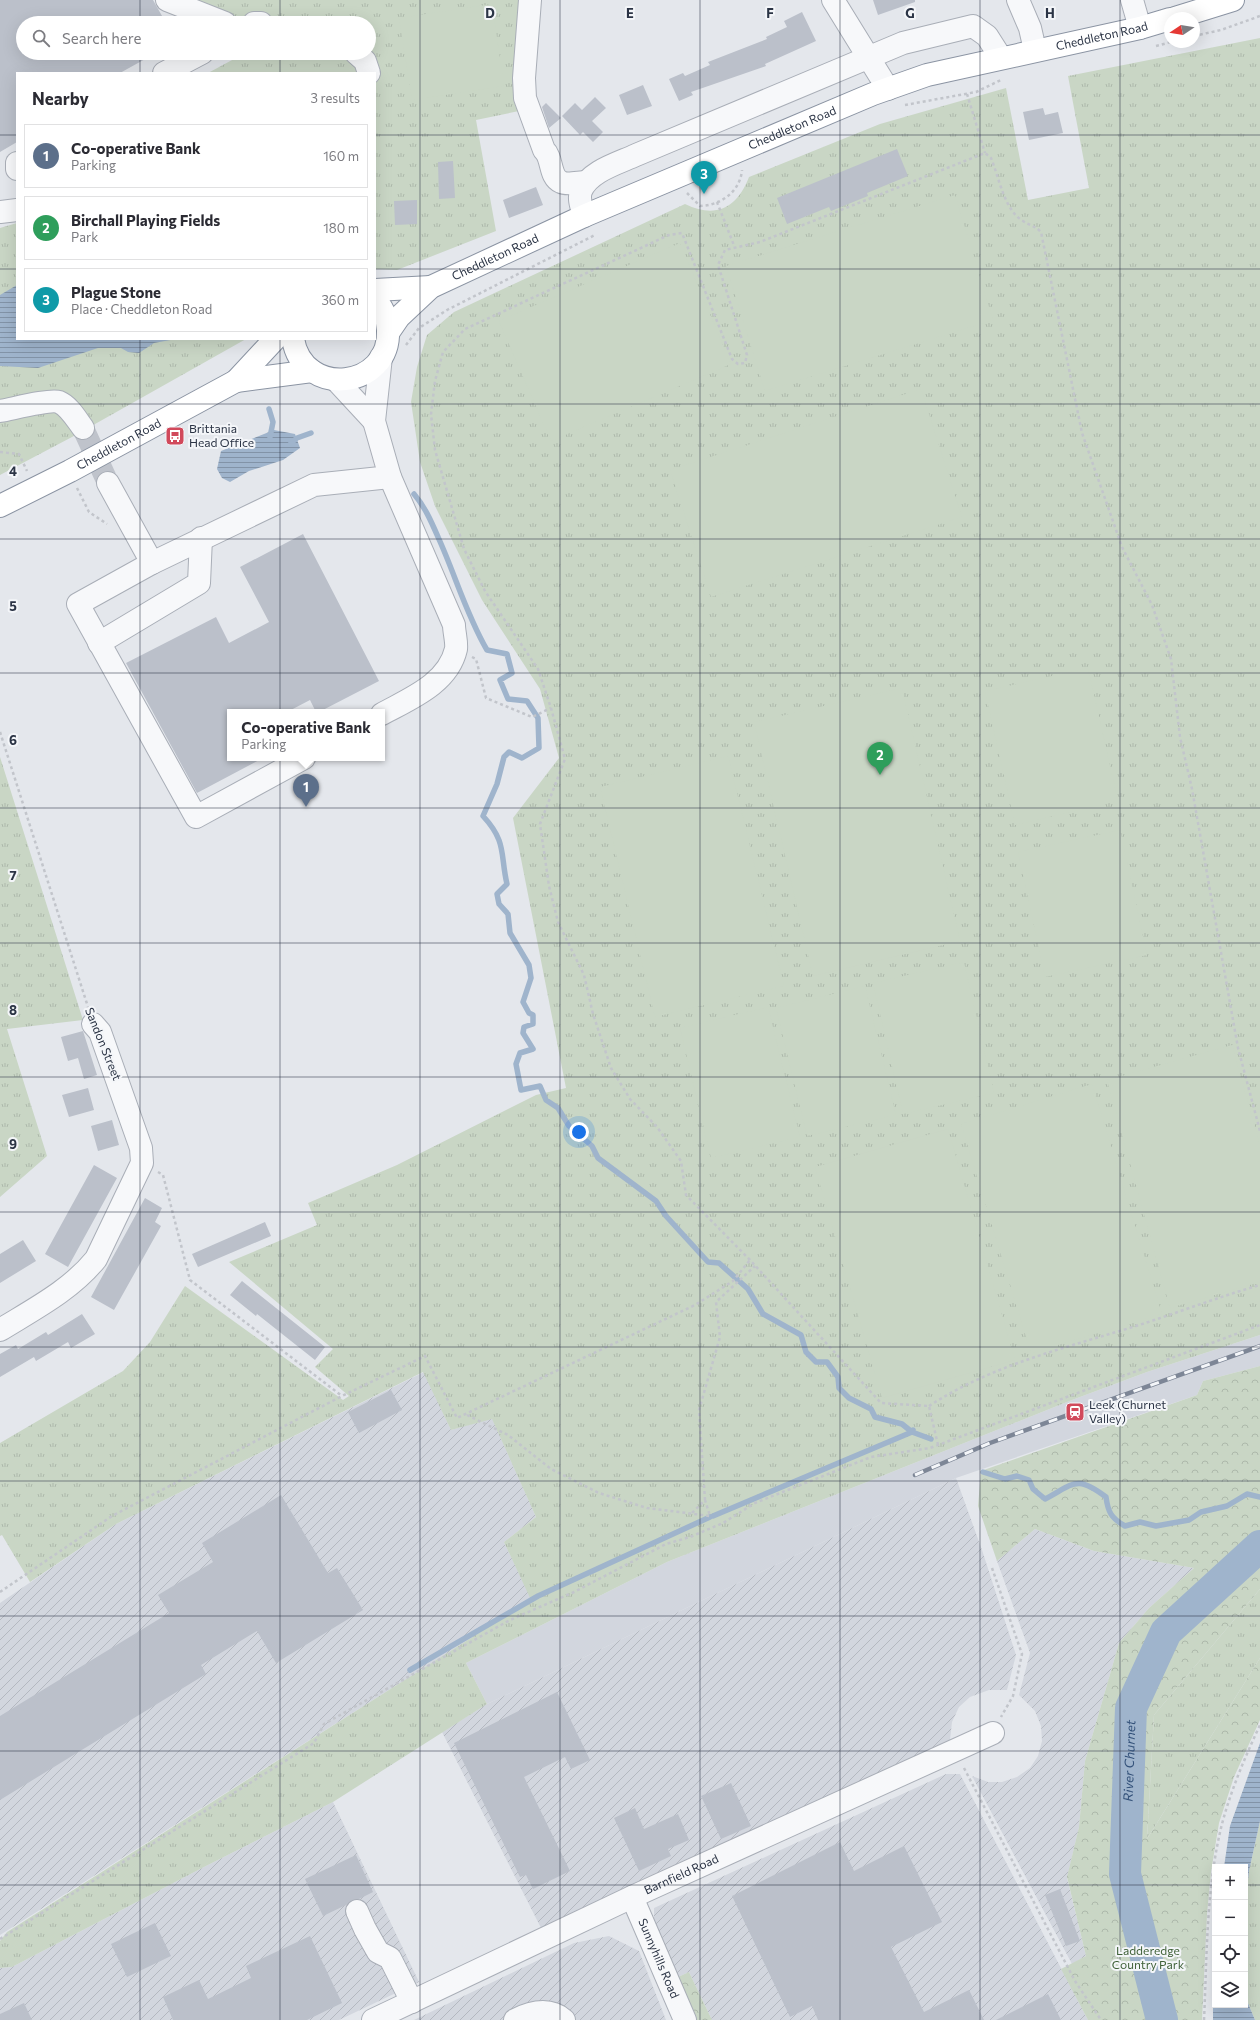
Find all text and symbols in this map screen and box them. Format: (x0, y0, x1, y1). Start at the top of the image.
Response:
text: D (485, 5, 495, 21)
text: E (626, 5, 634, 21)
text: F (766, 5, 774, 21)
text: G (905, 5, 915, 21)
text: H (1045, 5, 1055, 21)
north arrow (1164, 12, 1200, 48)
search box (16, 16, 376, 60)
street label: Cheddleton Road (1054, 18, 1149, 52)
icon: search (30, 27, 52, 49)
text: Search here (62, 29, 141, 47)
text: Nearby (32, 88, 89, 109)
text: 3 results (311, 90, 360, 106)
street label: Cheddleton Road (746, 102, 838, 152)
text: Co-operative Bank (71, 139, 201, 157)
text: 1 (43, 148, 49, 164)
text: 160 m (323, 148, 359, 164)
text: Parking (71, 157, 116, 173)
pin: 3 (691, 161, 717, 194)
text: Birchall Playing Fields (71, 211, 220, 229)
text: 2 (42, 220, 50, 236)
text: 180 m (323, 220, 359, 236)
text: Park (71, 229, 98, 245)
street label: Cheddleton Road (449, 230, 540, 282)
text: Plague Stone (71, 283, 161, 301)
text: 3 (42, 292, 50, 308)
text: 360 m (321, 292, 359, 308)
text: Place · Cheddleton Road (71, 301, 212, 317)
street label: Cheddleton Road (74, 415, 163, 472)
place label: Brittania Head Office (189, 421, 254, 449)
bus stop icon: Brittania Head Office (164, 425, 186, 447)
text: 4 (9, 463, 17, 479)
text: 5 (9, 598, 17, 614)
popup (227, 709, 385, 761)
text: Co-operative Bank (241, 718, 371, 736)
text: 6 (9, 732, 17, 748)
text: Parking (241, 736, 286, 752)
pin: 2 (867, 742, 893, 775)
pin: 1 (293, 774, 319, 807)
text: 7 (9, 867, 17, 883)
text: 8 (9, 1002, 17, 1018)
street label: Sandon Street (83, 1005, 125, 1082)
your location (569, 1122, 589, 1142)
text: 9 (9, 1136, 17, 1152)
place label: Leek (Churnet Valley) (1089, 1397, 1166, 1425)
station icon: Leek (Churnet Valley) (1064, 1401, 1086, 1423)
water label: River Churnet (1120, 1719, 1139, 1802)
street label: Barnfield Road (642, 1851, 720, 1897)
map controls (1212, 1864, 1248, 2008)
button: + (1212, 1864, 1248, 1900)
button: − (1212, 1900, 1248, 1936)
street label: Sunnyhills Road (636, 1916, 683, 2000)
button: locate (1212, 1936, 1248, 1972)
park label: Ladderedge Country Park (1112, 1943, 1185, 1971)
button: layers (1212, 1972, 1248, 2008)

